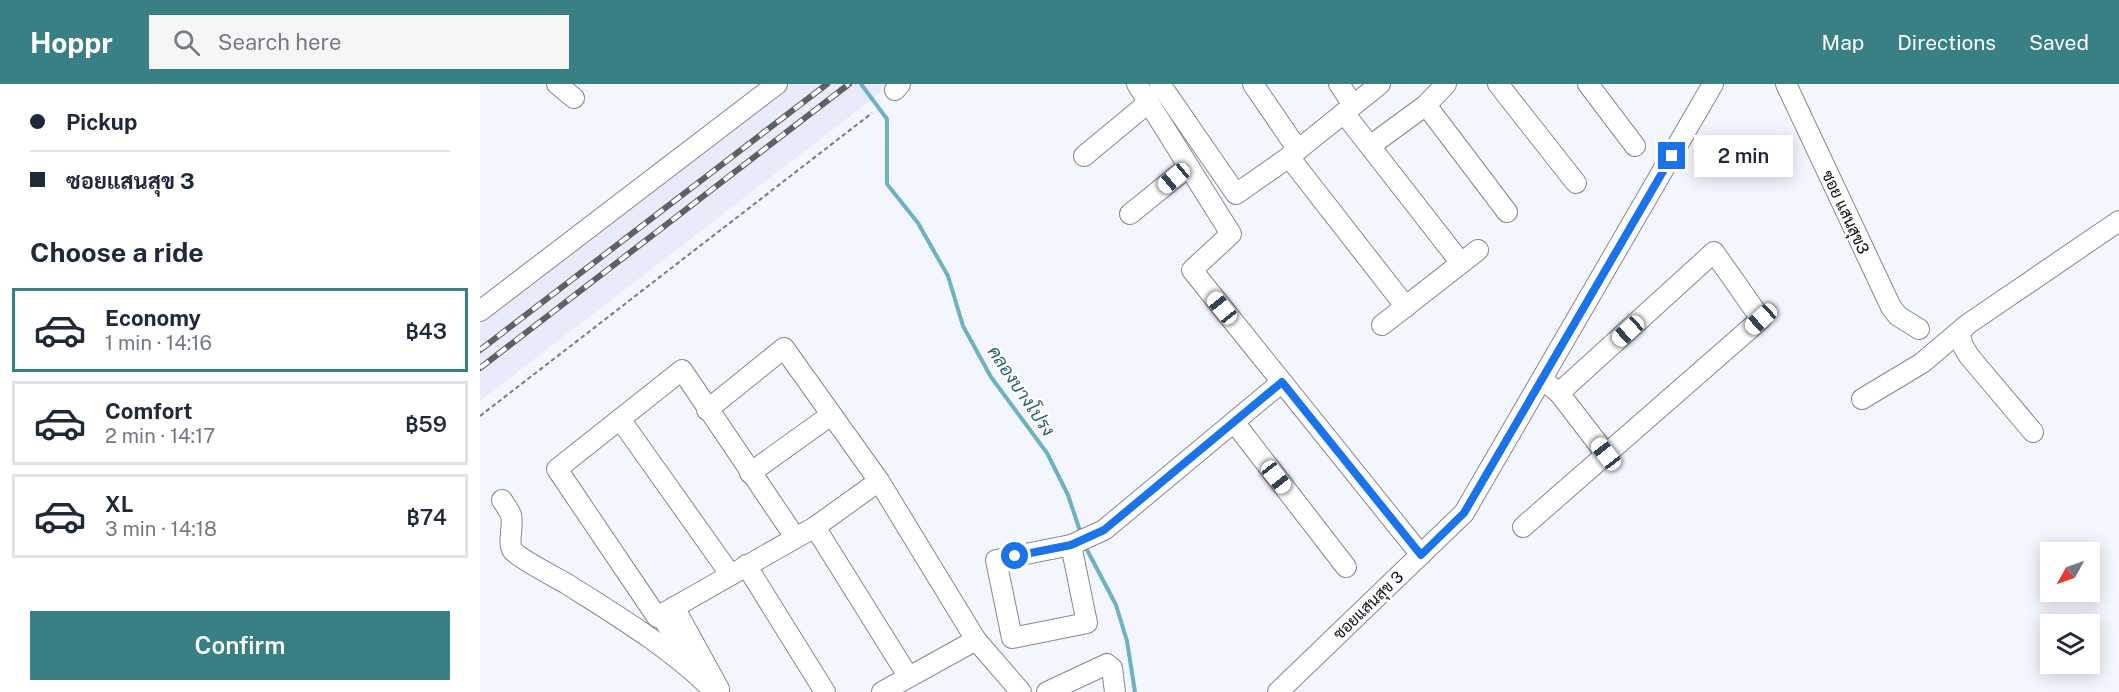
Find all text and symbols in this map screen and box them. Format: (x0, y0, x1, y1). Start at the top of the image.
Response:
search box (149, 15, 569, 69)
text: Hoppr (30, 26, 113, 59)
icon: search (170, 26, 203, 59)
text: Search here (218, 29, 341, 55)
text: Map (1822, 30, 1864, 55)
text: Directions (1897, 30, 1996, 55)
text: Saved (2029, 30, 2089, 55)
text: Pickup (66, 109, 137, 135)
callout: 2 min (1693, 135, 1792, 177)
route end (1658, 142, 1685, 169)
text: 2 min (1718, 144, 1769, 168)
car (1154, 160, 1194, 196)
street label: ซอย แสนสุข3 (1816, 167, 1873, 258)
text: ซอยแสนสุข 3 (66, 168, 195, 194)
text: Choose a ride (30, 236, 204, 268)
car (1204, 288, 1240, 328)
car (1742, 300, 1780, 338)
icon: car (33, 303, 87, 357)
text: Economy (105, 305, 201, 331)
car (1609, 312, 1647, 350)
text: ฿43 (405, 318, 447, 344)
text: 1 min · 14:16 (105, 331, 212, 355)
water label: คลองบางโปรง (984, 341, 1061, 440)
icon: car (33, 396, 87, 450)
text: Comfort (105, 398, 192, 424)
text: ฿59 (405, 411, 447, 437)
text: 2 min · 14:17 (105, 424, 215, 448)
car (1588, 434, 1624, 474)
car (1258, 457, 1294, 497)
icon: car (33, 489, 87, 543)
text: XL (105, 491, 133, 517)
text: ฿74 (407, 504, 447, 530)
text: 3 min · 14:18 (105, 517, 217, 541)
route start (1001, 542, 1028, 569)
north arrow (2040, 542, 2100, 602)
map controls (2040, 542, 2100, 674)
street label: ซอยแสนสุข 3 (1329, 567, 1409, 645)
button: Confirm (30, 611, 450, 680)
button: layers (2040, 614, 2100, 674)

